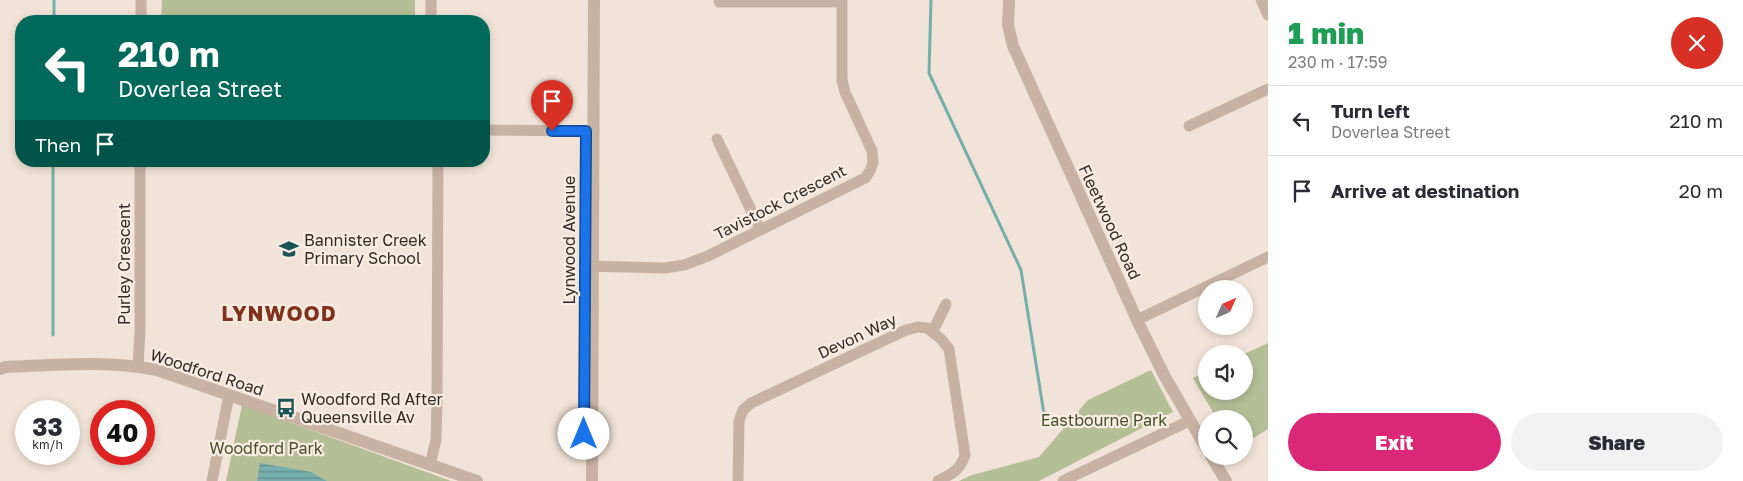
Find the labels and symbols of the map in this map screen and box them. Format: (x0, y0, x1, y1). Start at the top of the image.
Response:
pin (531, 80, 573, 131)
street label: Tavistock Crescent (711, 160, 849, 244)
street label: Fleetwood Road (1075, 161, 1145, 283)
street label: Lynwood Avenue (559, 176, 579, 304)
street label: Purley Crescent (114, 203, 134, 325)
place label: Bannister Creek Primary School (304, 230, 427, 268)
school or university icon: Bannister Creek Primary School (278, 238, 300, 260)
north arrow (1198, 280, 1252, 335)
district label: LYNWOOD (221, 300, 337, 326)
street label: Devon Way (814, 309, 900, 363)
street label: Woodford Road (148, 344, 266, 400)
place label: Woodford Rd After Queensville Av (301, 389, 443, 427)
bus stop icon: Woodford Rd After Queensville Av (275, 397, 297, 419)
speed limit sign: 40 (90, 400, 155, 465)
position arrow (557, 407, 609, 459)
park label: Eastbourne Park (1041, 410, 1167, 430)
park label: Woodford Park (209, 438, 323, 458)

